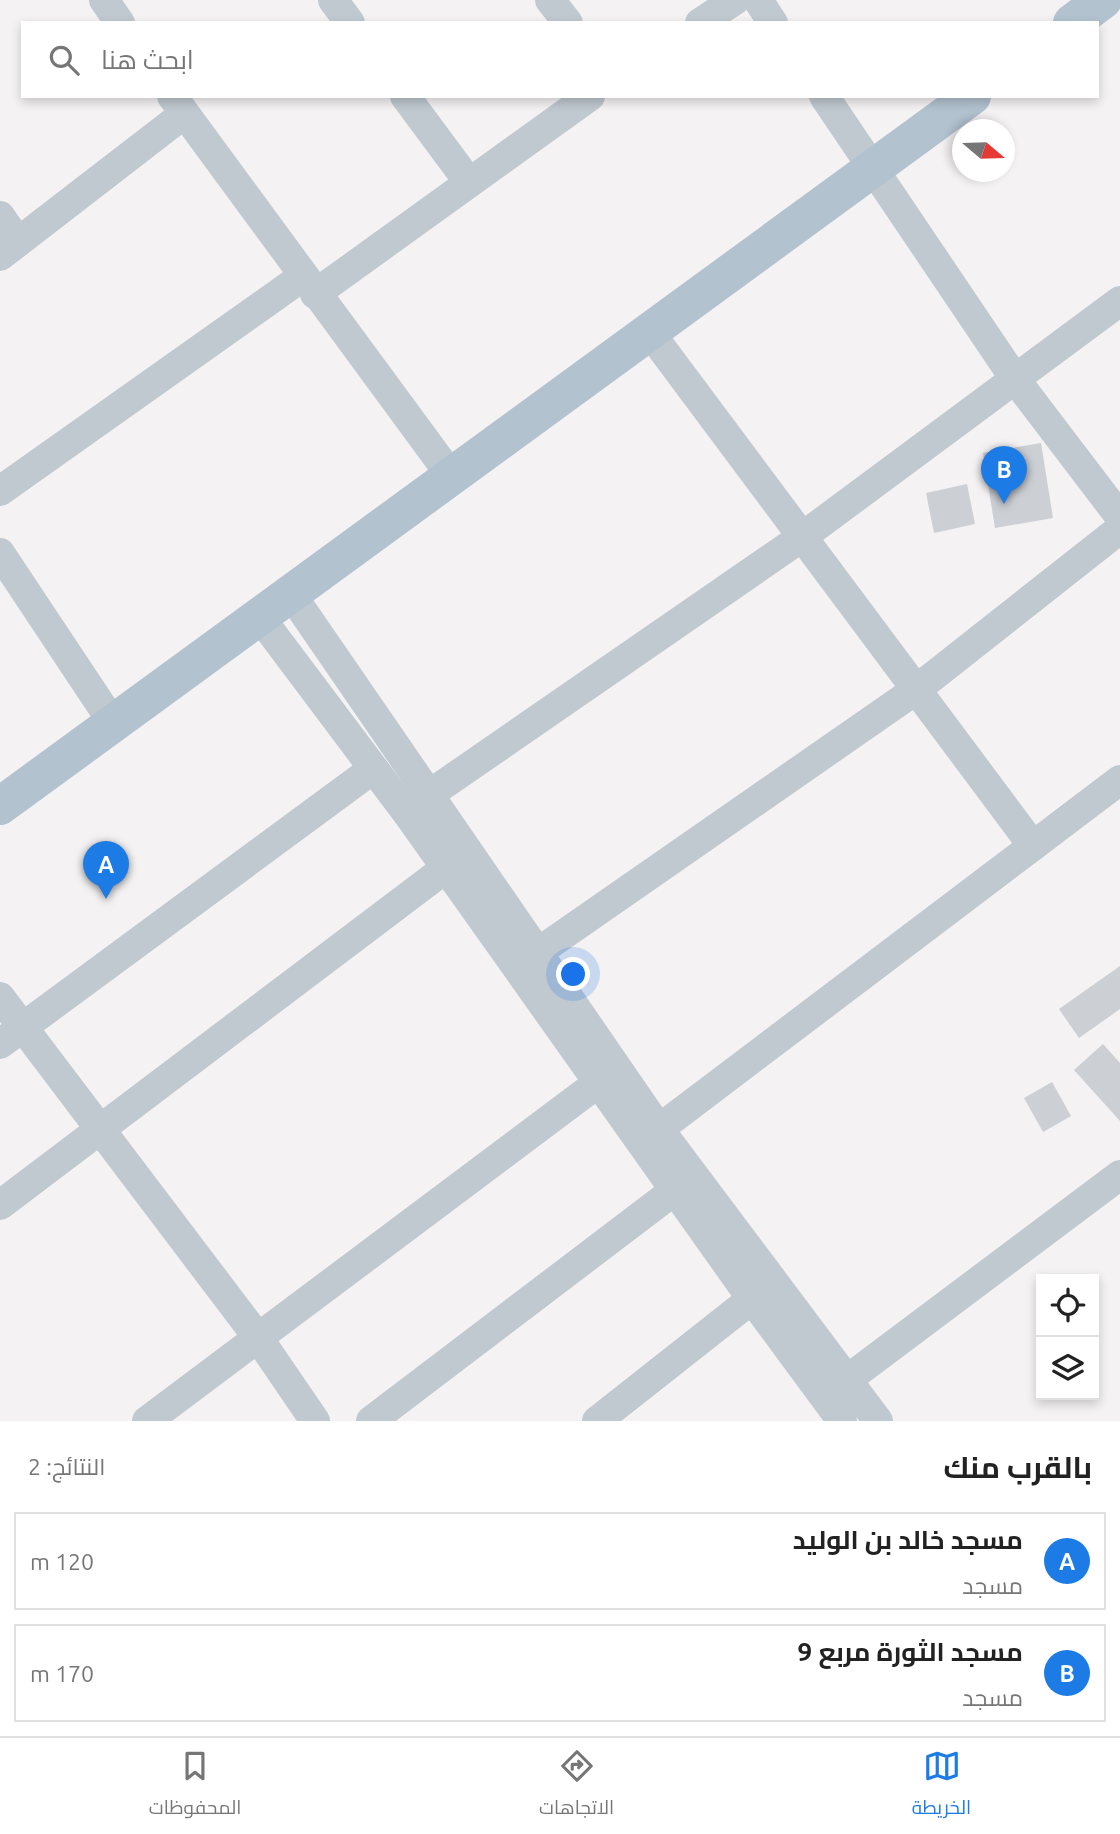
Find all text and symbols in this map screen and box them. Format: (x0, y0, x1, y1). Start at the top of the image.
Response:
search box (21, 21, 1099, 98)
icon: search (45, 41, 83, 79)
text: ابحث هنا (101, 45, 194, 74)
north arrow (952, 119, 1015, 182)
pin: B (981, 446, 1027, 504)
pin: A (83, 841, 129, 899)
your location (556, 957, 590, 991)
map controls (1036, 1274, 1099, 1400)
button: locate (1036, 1274, 1099, 1337)
button: layers (1036, 1337, 1099, 1400)
text: بالقرب منك (943, 1450, 1092, 1484)
text: النتائج: 2 (28, 1454, 105, 1479)
text: مسجد خالد بن الوليد (793, 1525, 1023, 1554)
text: 120 m (30, 1549, 94, 1574)
text: A (1059, 1549, 1075, 1574)
text: مسجد (962, 1573, 1023, 1598)
text: مسجد الثورة مربع 9 (798, 1637, 1023, 1666)
text: 170 m (30, 1661, 94, 1686)
text: B (1059, 1661, 1075, 1686)
text: مسجد (962, 1685, 1023, 1710)
tab: المحفوظات (149, 1747, 241, 1825)
tab: الاتجاهات (539, 1747, 614, 1825)
tab: الخريطة (912, 1747, 971, 1825)

